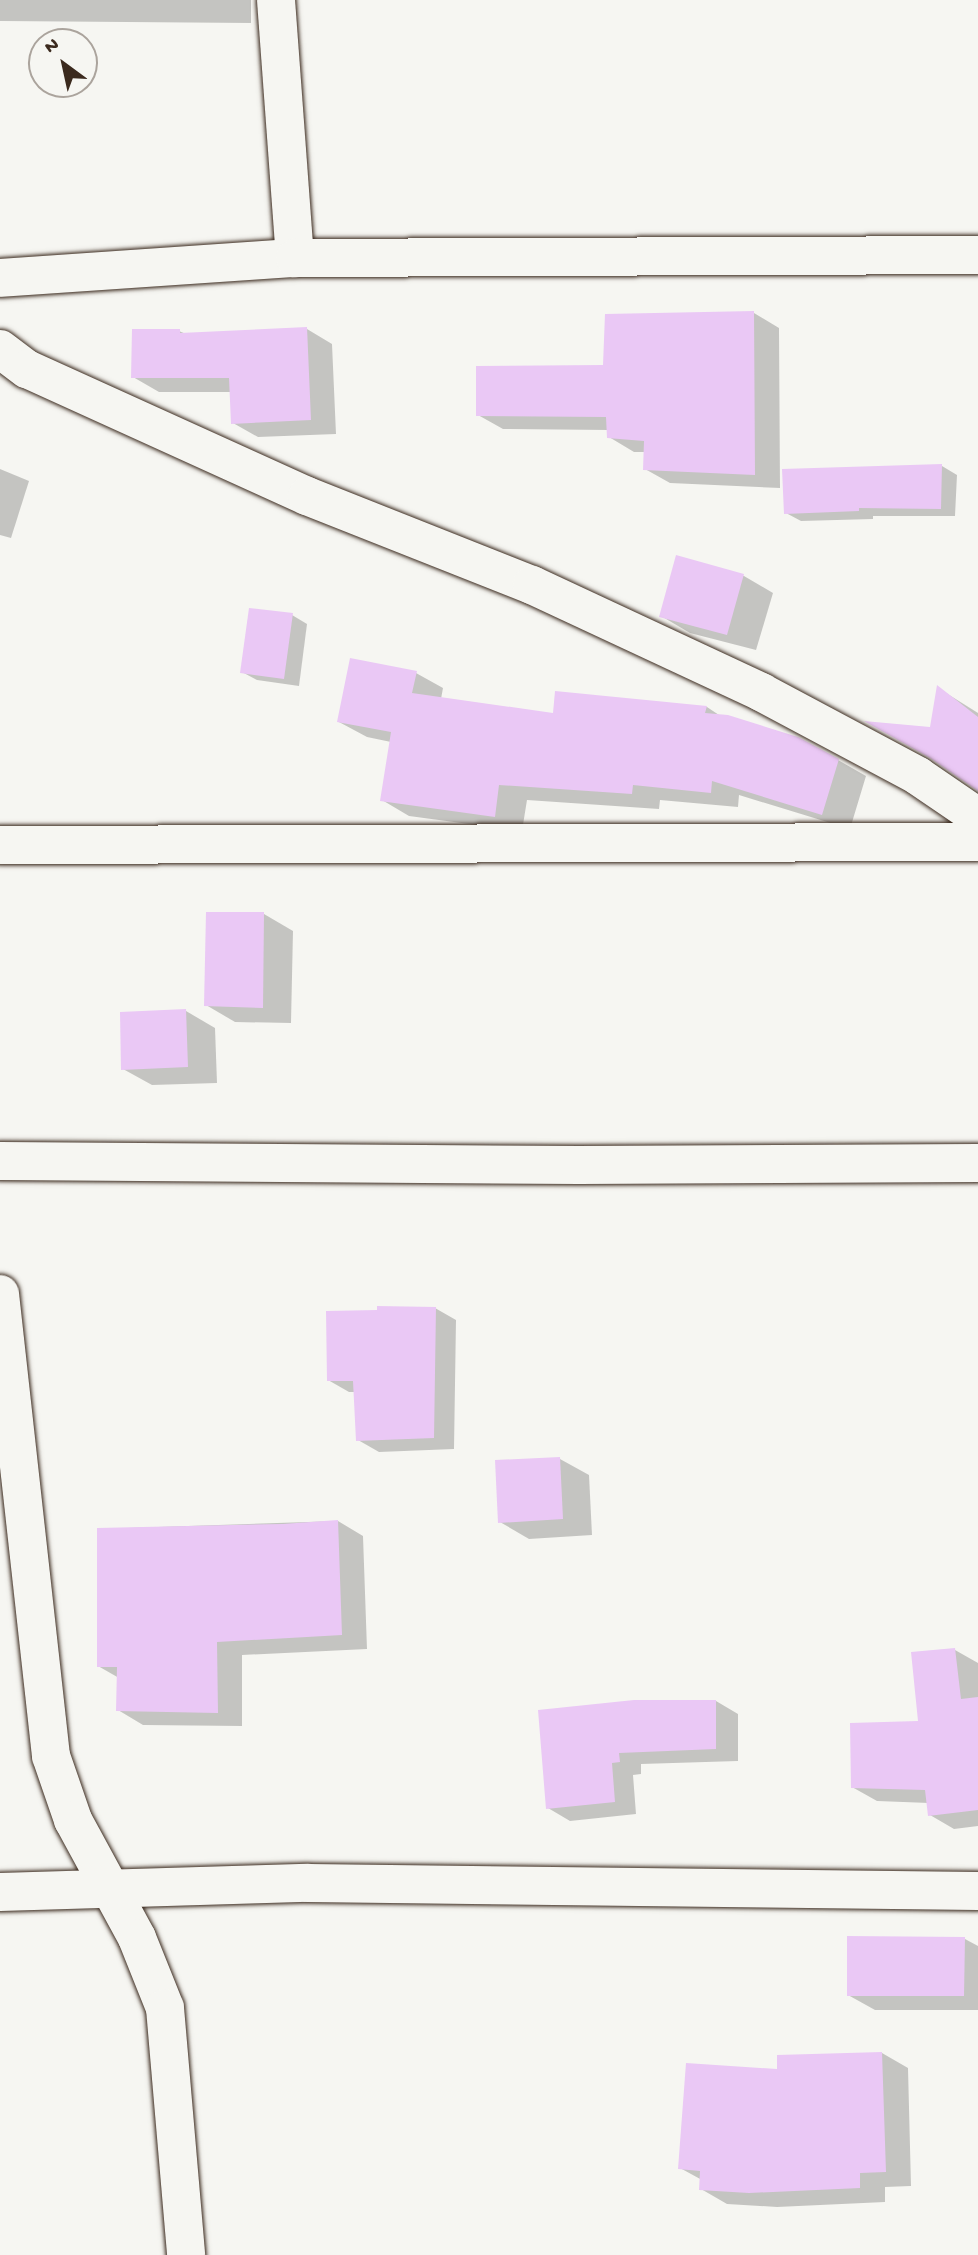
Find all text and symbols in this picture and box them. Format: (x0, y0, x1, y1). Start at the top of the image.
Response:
north arrow (28, 28, 98, 98)
text: N (41, 34, 64, 60)

